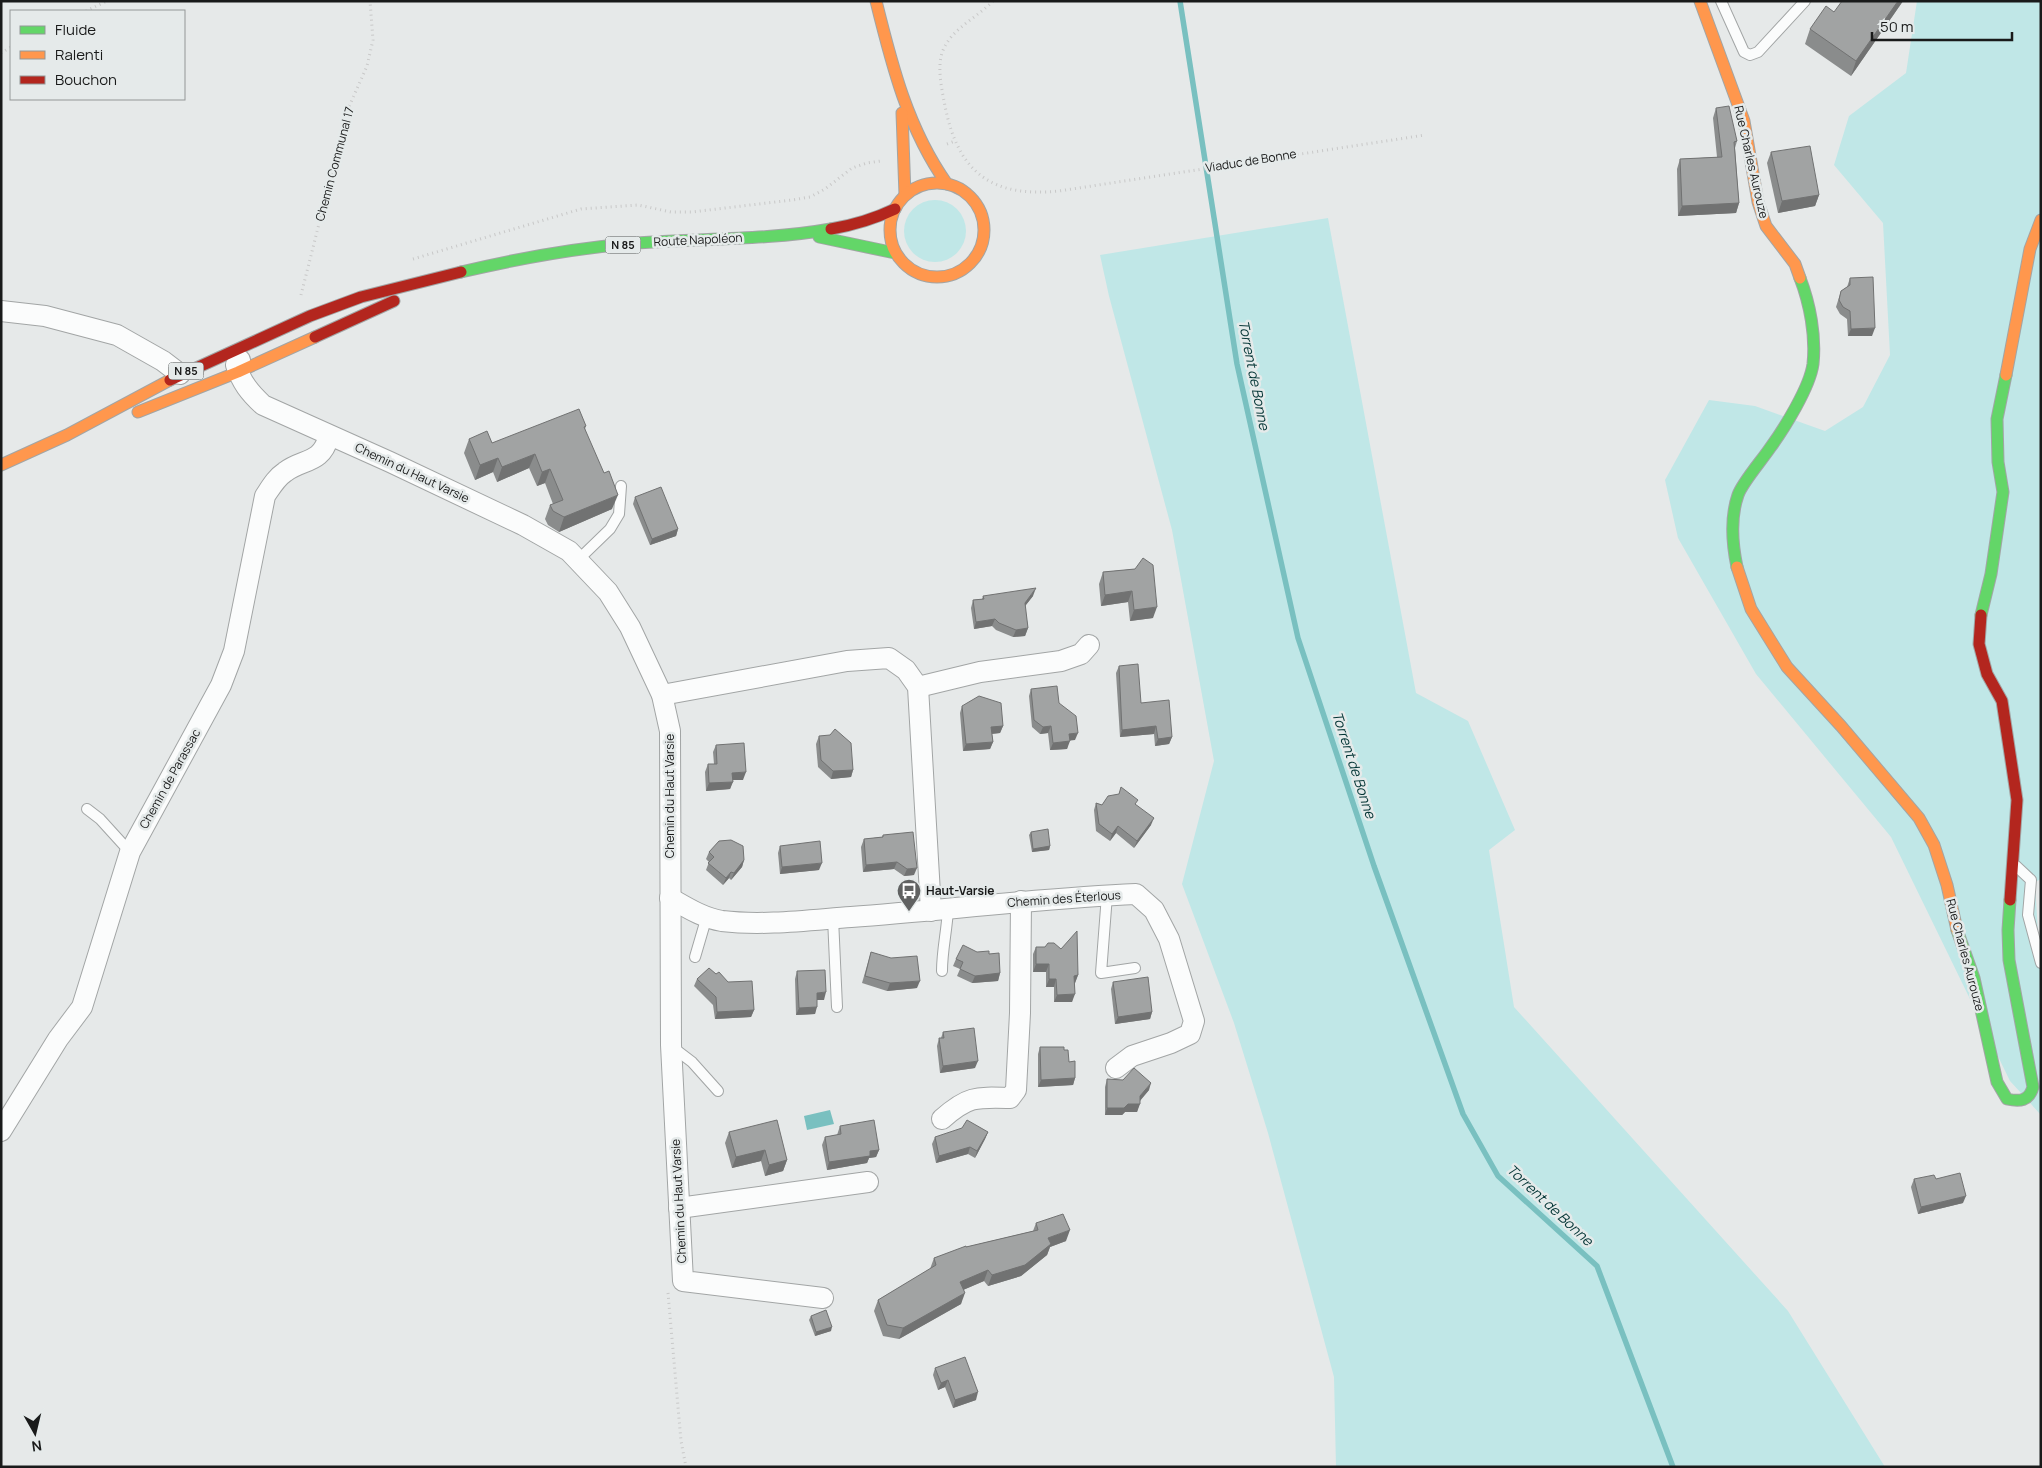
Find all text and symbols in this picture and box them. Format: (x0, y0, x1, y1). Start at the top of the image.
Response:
legend (10, 10, 185, 100)
scale bar (1872, 10, 2012, 42)
text: 50 m (1880, 16, 1914, 37)
text: Fluide (55, 19, 96, 40)
text: Ralenti (55, 44, 103, 65)
text: Bouchon (55, 69, 117, 90)
street label: Rue Charles Aurouze (1730, 104, 1773, 220)
street label: Chemin Communal 17 (311, 105, 358, 223)
street label: Viaduc de Bonne (1204, 145, 1298, 176)
street label: Route Napoléon (653, 229, 743, 250)
road number: N 85 (606, 236, 640, 254)
water label: Torrent de Bonne (1235, 319, 1275, 432)
road number: N 85 (168, 362, 204, 380)
street label: Chemin du Haut Varsie (352, 439, 472, 507)
water label: Torrent de Bonne (1328, 709, 1381, 821)
street label: Chemin de Parassac (135, 725, 204, 832)
street label: Chemin du Haut Varsie (661, 734, 678, 858)
bus stop icon: Haut-Varsie (896, 878, 922, 912)
place label: Haut-Varsie (926, 882, 994, 899)
street label: Chemin des Éterlous (1007, 886, 1121, 911)
street label: Rue Charles Aurouze (1942, 897, 1989, 1013)
street label: Chemin du Haut Varsie (667, 1138, 690, 1264)
water label: Torrent de Bonne (1503, 1160, 1598, 1250)
north arrow (10, 1408, 60, 1458)
text: N (31, 1436, 43, 1456)

